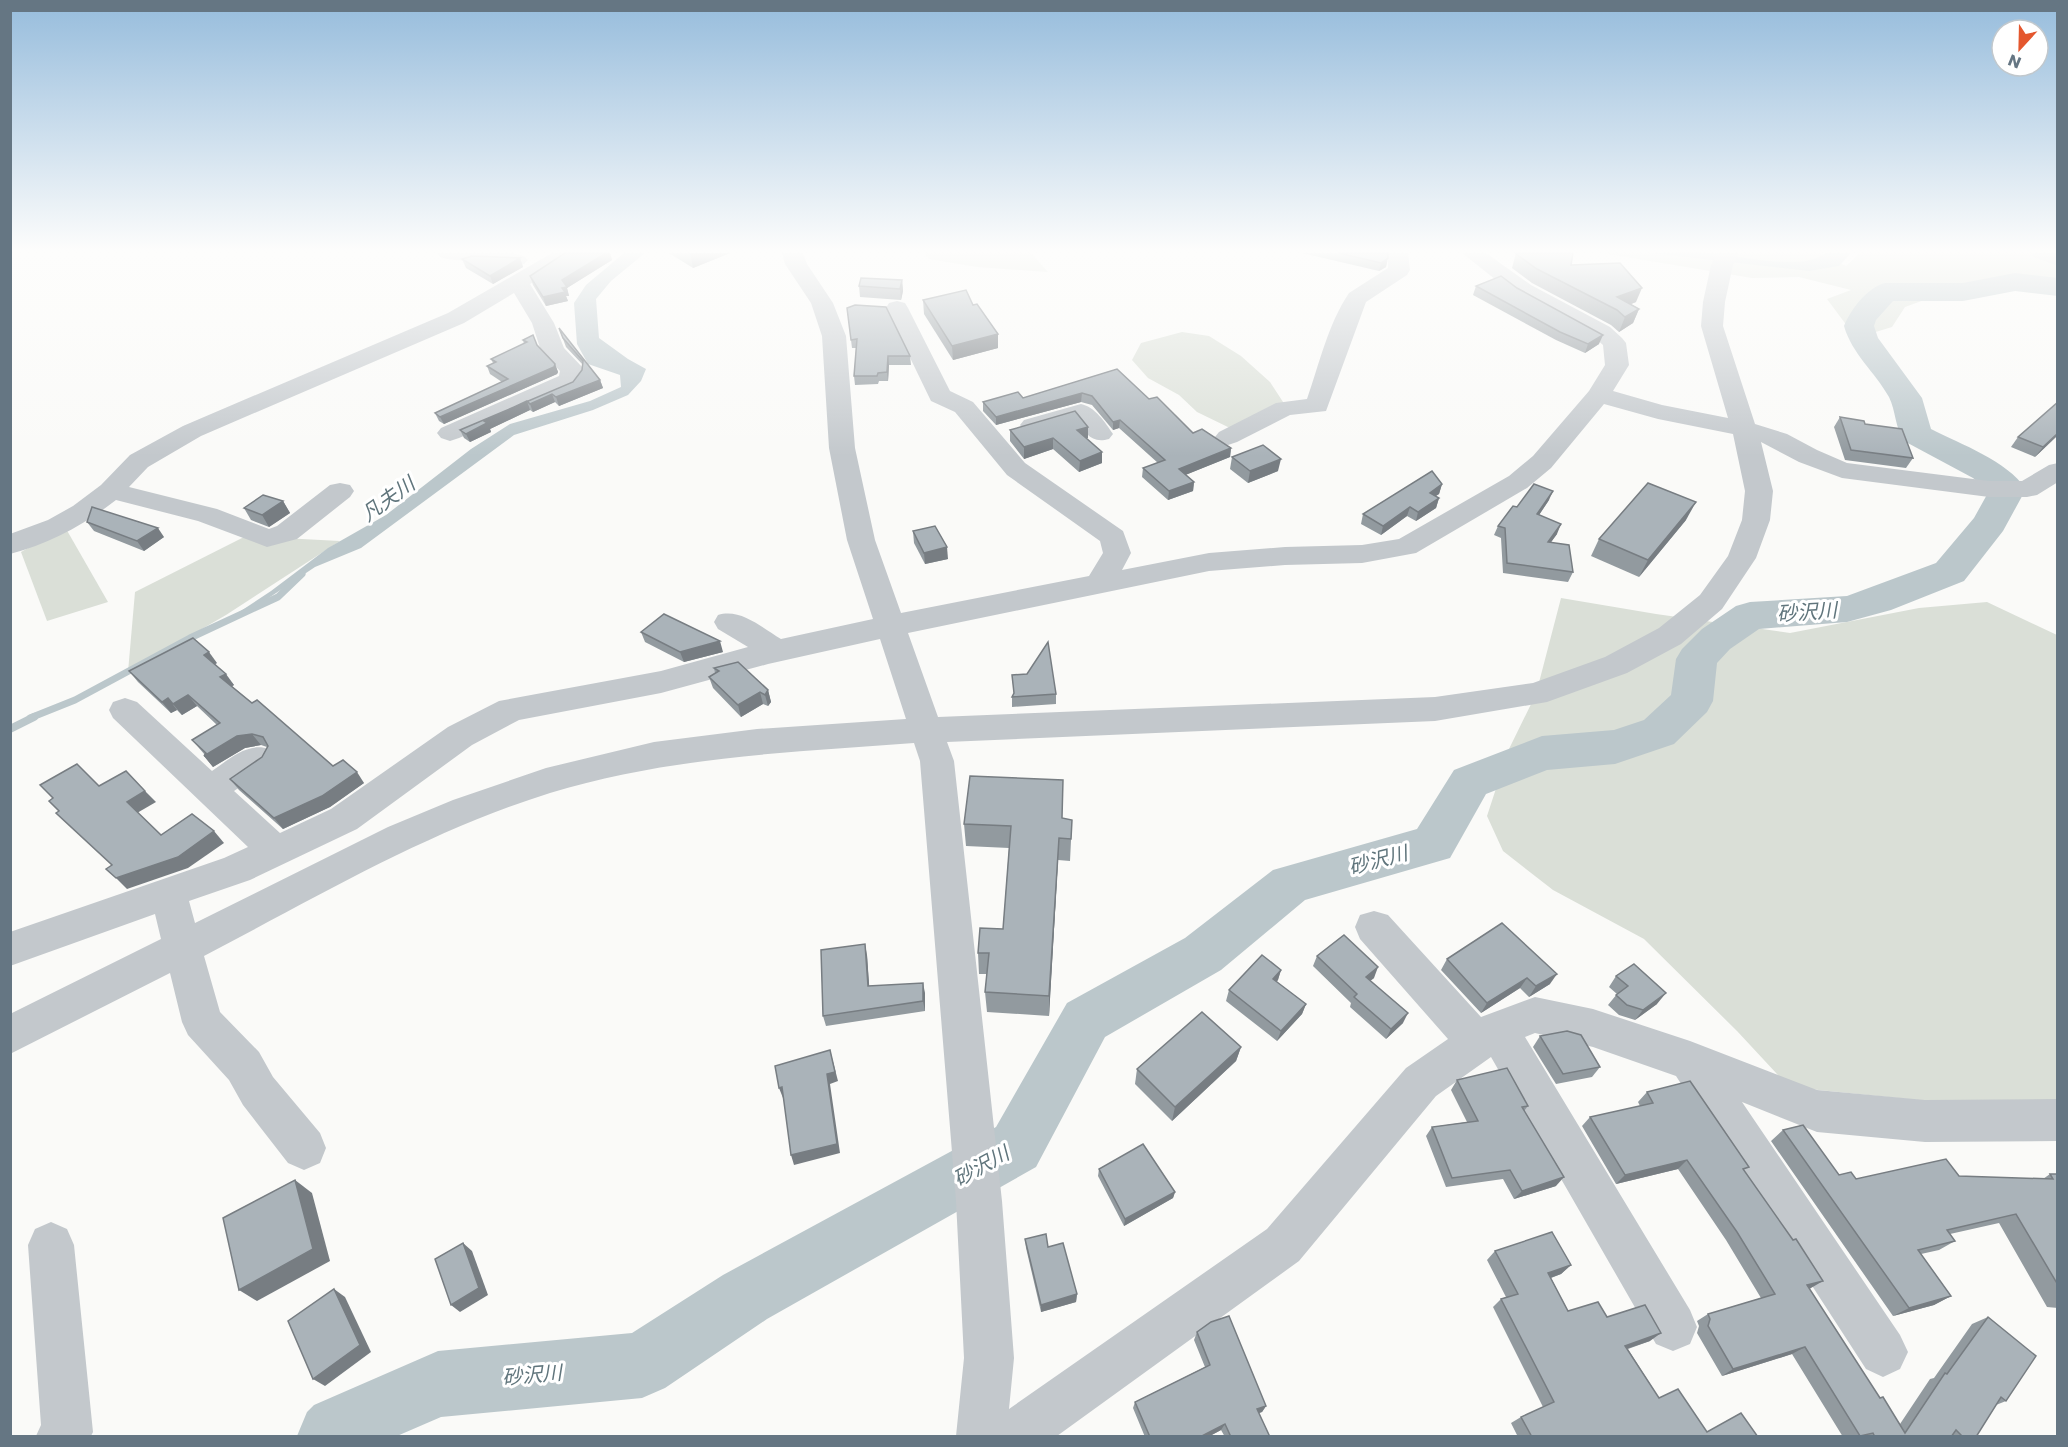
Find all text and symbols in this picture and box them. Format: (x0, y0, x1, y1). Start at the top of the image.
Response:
north arrow (1990, 18, 2050, 78)
text: N (2005, 49, 2024, 74)
water label: 凡夫川 (356, 469, 422, 528)
water label: 砂沢川 (1776, 596, 1840, 628)
water label: 砂沢川 (1345, 838, 1413, 881)
water label: 砂沢川 (948, 1138, 1016, 1193)
water label: 砂沢川 (501, 1358, 565, 1392)

